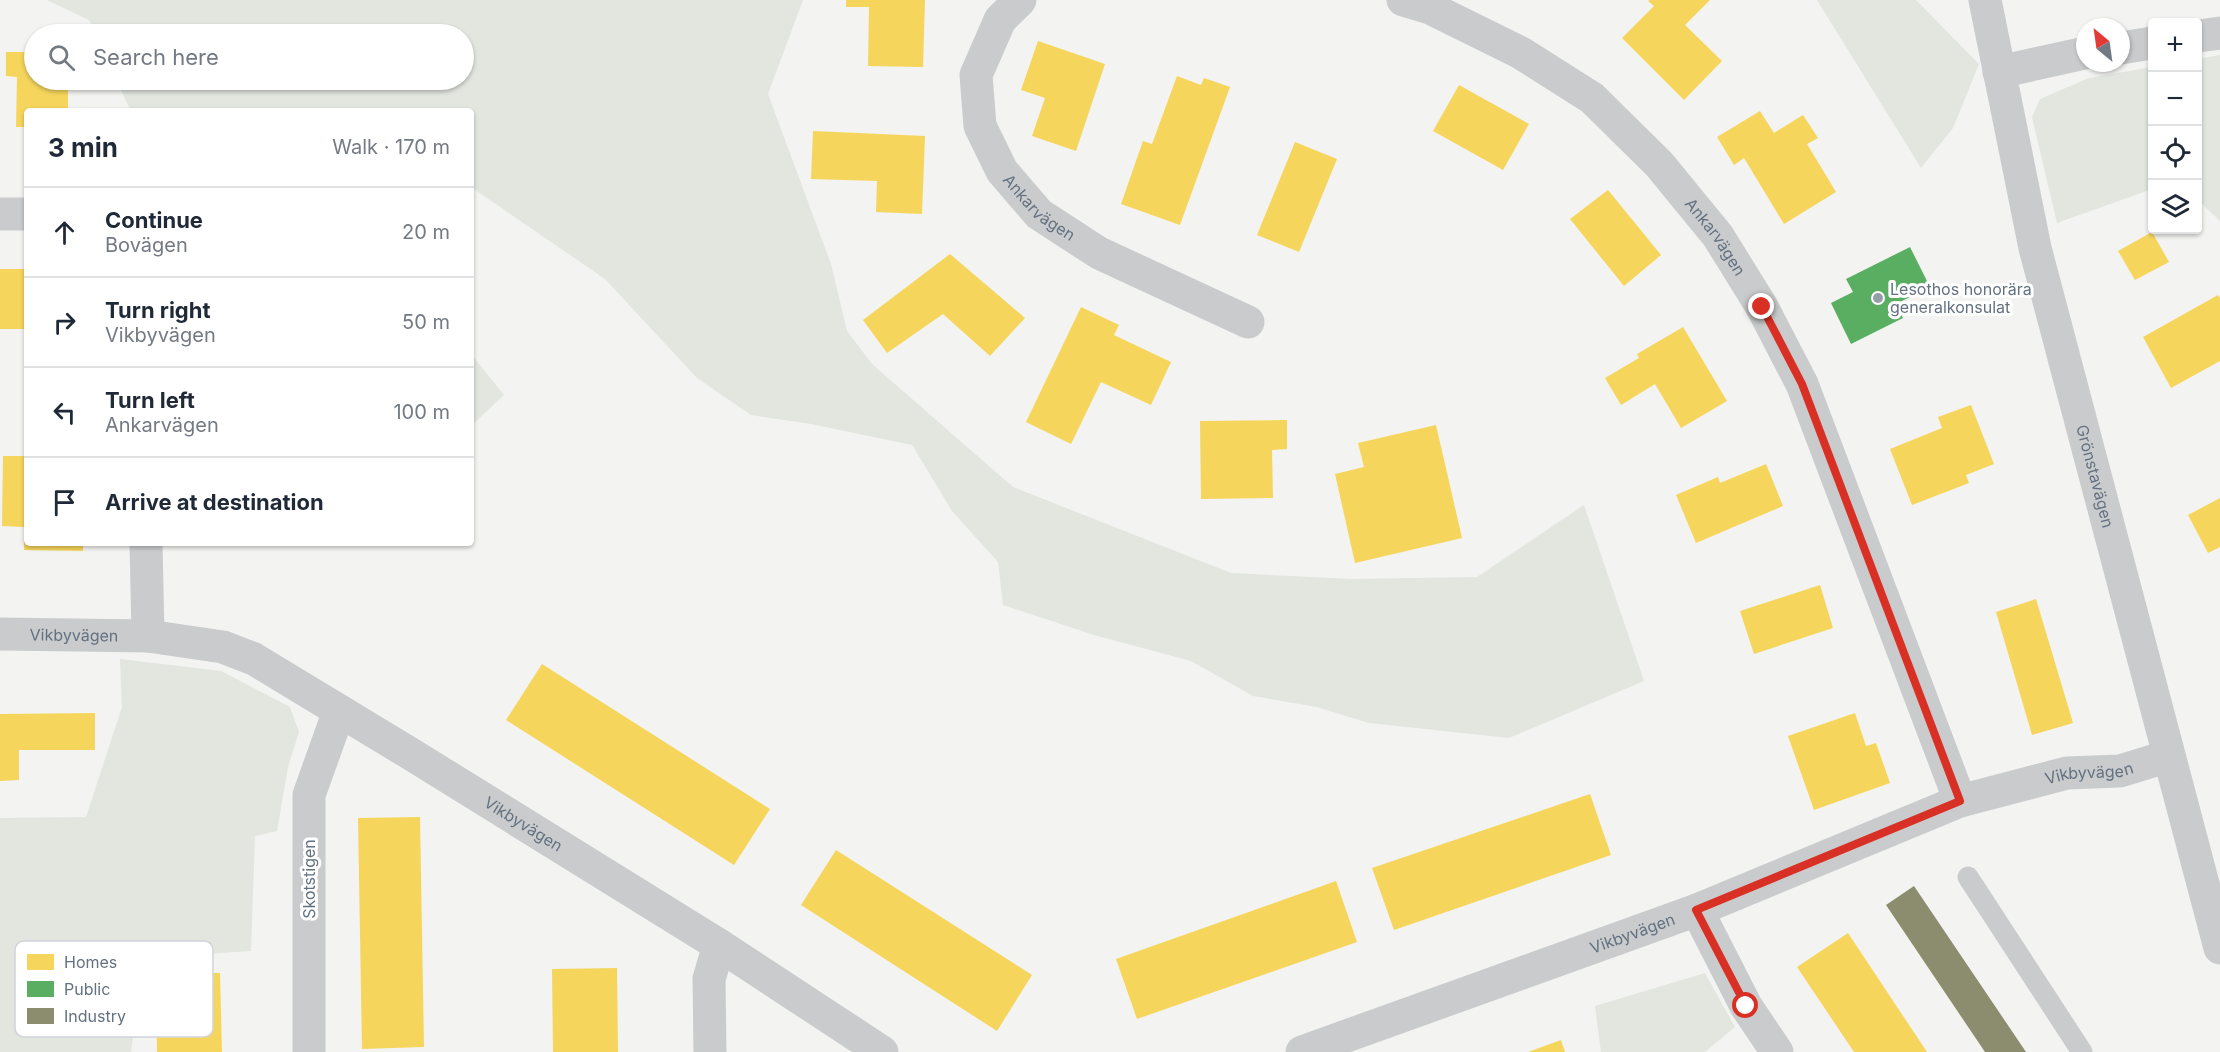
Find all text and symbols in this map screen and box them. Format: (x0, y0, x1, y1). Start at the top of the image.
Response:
north arrow (2076, 18, 2130, 72)
map controls (2148, 18, 2202, 234)
button: + (2148, 18, 2202, 72)
search box (24, 24, 474, 90)
icon: search (45, 41, 78, 74)
text: Search here (93, 44, 219, 70)
button: − (2148, 72, 2202, 126)
button: locate (2148, 126, 2202, 180)
text: 3 min (48, 132, 118, 163)
text: Walk · 170 m (332, 135, 450, 159)
street label: Ankarvägen (999, 170, 1079, 245)
button: layers (2148, 180, 2202, 234)
street label: Ankarvägen (1681, 194, 1750, 279)
text: Continue (105, 207, 203, 233)
icon: ahead (48, 216, 81, 249)
text: 20 m (402, 220, 450, 244)
text: Bovägen (105, 233, 188, 257)
place label: Lesothos honorära generalkonsulat (1890, 279, 2032, 317)
marker: Lesothos honorära generalkonsulat (1871, 291, 1885, 305)
route end (1748, 293, 1774, 319)
text: Turn right (105, 297, 211, 323)
icon: right (48, 306, 81, 339)
text: 50 m (402, 310, 450, 334)
text: Vikbyvägen (105, 323, 216, 347)
text: Turn left (105, 387, 195, 413)
icon: left (48, 396, 81, 429)
text: 100 m (393, 400, 450, 424)
text: Ankarvägen (105, 413, 219, 437)
street label: Grönstavägen (2072, 422, 2118, 530)
icon: arrive (48, 486, 81, 519)
text: Arrive at destination (105, 489, 324, 515)
street label: Vikbyvägen (30, 624, 118, 646)
street label: Vikbyvägen (2043, 758, 2136, 788)
street label: Vikbyvägen (481, 792, 566, 856)
street label: Skotstigen (299, 839, 319, 919)
street label: Vikbyvägen (1587, 909, 1677, 958)
legend (15, 941, 213, 1037)
text: Homes (64, 952, 117, 972)
text: Public (64, 979, 110, 999)
route start (1732, 992, 1758, 1018)
text: Industry (64, 1006, 126, 1026)

